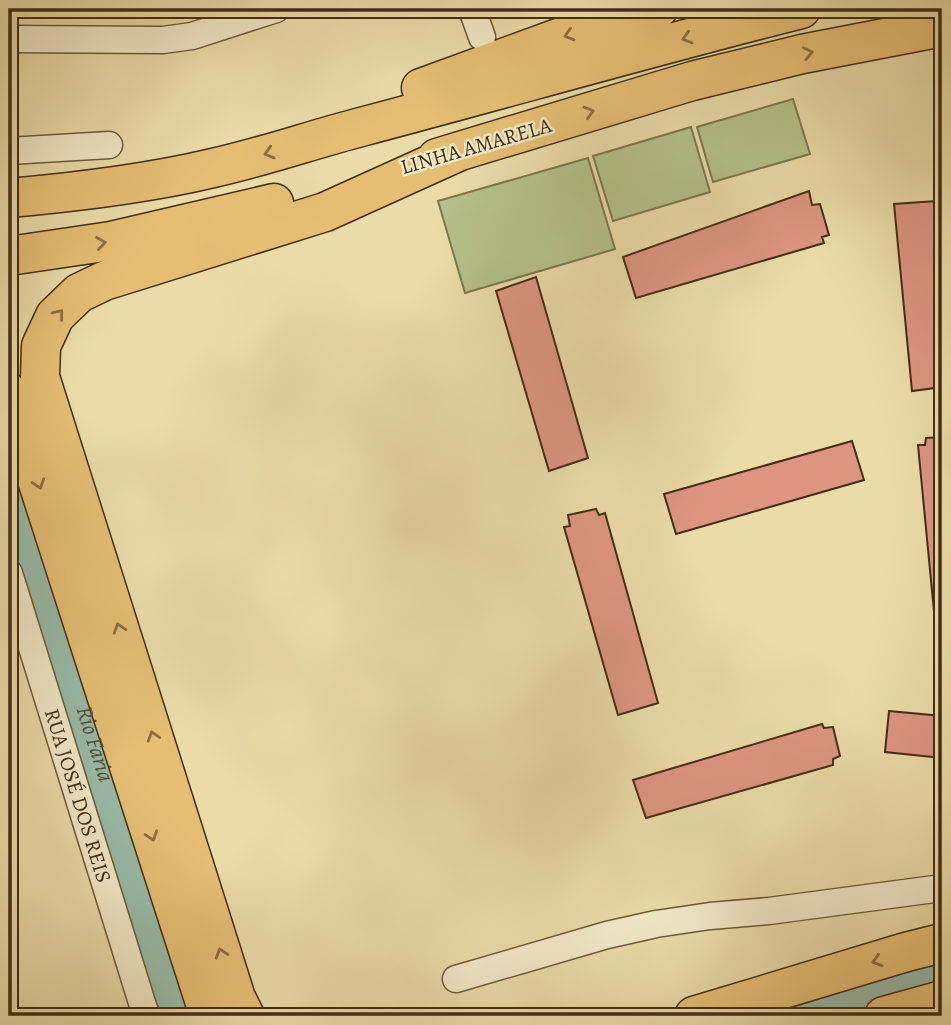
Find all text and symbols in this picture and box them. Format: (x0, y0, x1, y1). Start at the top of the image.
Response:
one-way arrow (563, 26, 575, 41)
one-way arrow (681, 29, 693, 44)
one-way arrow (802, 47, 814, 62)
one-way arrow (583, 106, 595, 121)
street label: LINHA AMARELA (397, 111, 556, 181)
one-way arrow (263, 144, 275, 159)
one-way arrow (95, 236, 106, 251)
one-way arrow (51, 309, 63, 322)
one-way arrow (31, 477, 45, 490)
one-way arrow (113, 623, 127, 635)
water label: Rio Faria (69, 702, 122, 786)
street label: RUA JOSÉ DOS REIS (38, 705, 118, 886)
one-way arrow (146, 730, 161, 742)
one-way arrow (143, 829, 158, 841)
one-way arrow (215, 947, 229, 959)
one-way arrow (871, 952, 883, 967)

